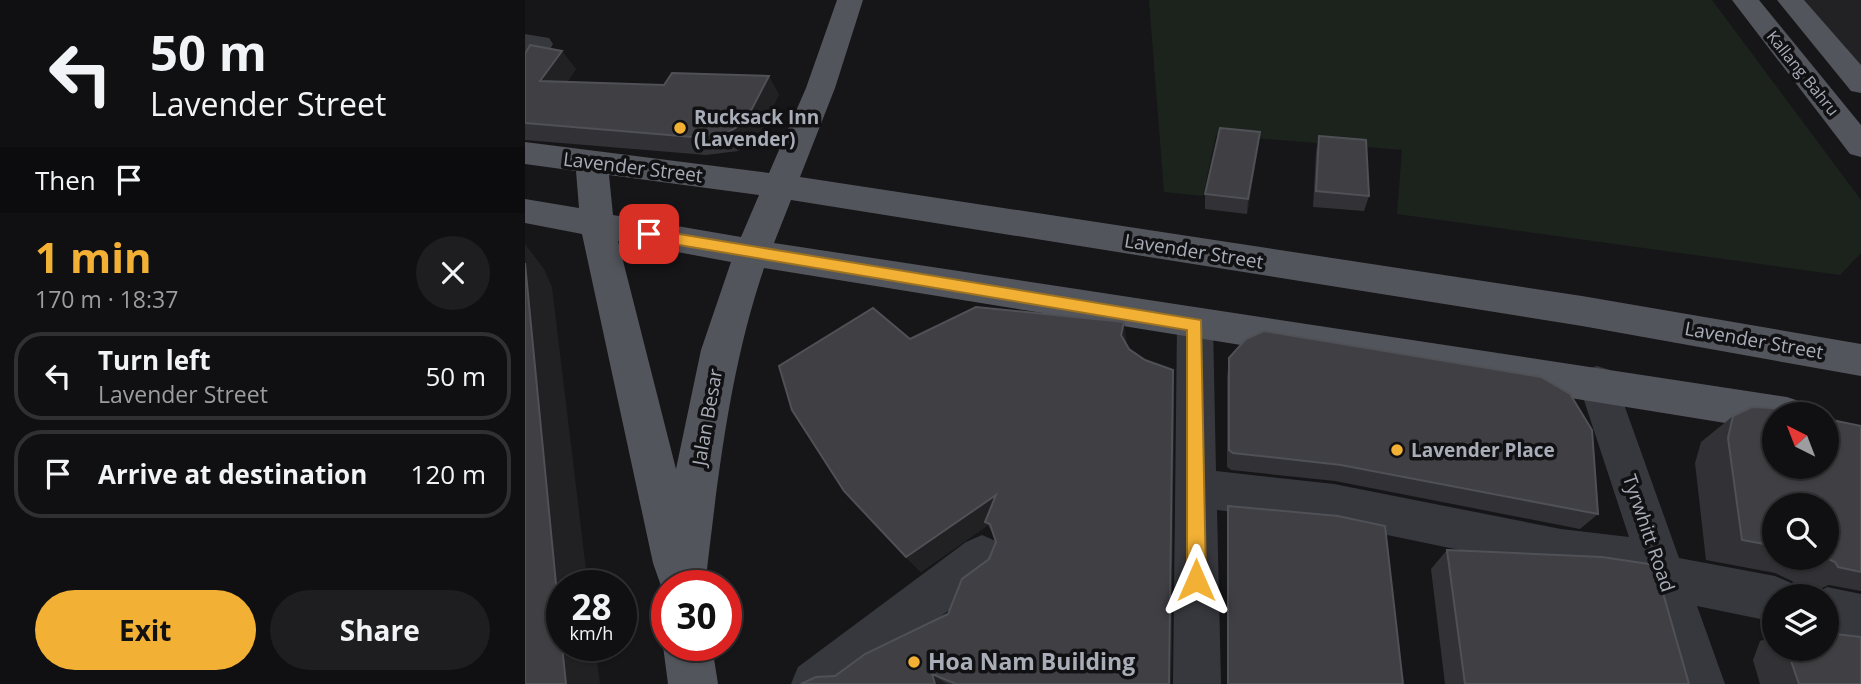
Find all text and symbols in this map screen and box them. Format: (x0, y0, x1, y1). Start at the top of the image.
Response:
text: 50 m (150, 19, 267, 85)
street label: Kallang Bahru (1762, 26, 1844, 120)
icon: left (35, 28, 126, 119)
text: Lavender Street (150, 82, 386, 125)
place label: Rucksack Inn (Lavender) (694, 104, 819, 152)
marker: Rucksack Inn (Lavender) (672, 120, 688, 136)
street label: Lavender Street (562, 146, 704, 188)
icon: arrive (110, 161, 148, 199)
text: Then (35, 162, 96, 198)
pin (619, 204, 679, 264)
icon: arrive (630, 215, 668, 253)
street label: Lavender Street (1123, 227, 1266, 275)
text: 1 min (35, 228, 152, 285)
button: close (416, 236, 490, 310)
text: 170 m · 18:37 (35, 283, 178, 315)
street label: Lavender Street (1683, 315, 1826, 365)
text: Turn left (98, 342, 210, 378)
icon: left (39, 357, 77, 395)
text: 50 m (425, 358, 486, 394)
street label: Jalan Besar (685, 366, 728, 469)
text: Lavender Street (98, 378, 268, 410)
north arrow (1762, 402, 1839, 480)
map controls (1762, 402, 1839, 661)
place label: Lavender Place (1411, 437, 1555, 463)
marker: Lavender Place (1389, 442, 1405, 458)
icon: arrive (39, 455, 77, 493)
text: Arrive at destination (98, 456, 367, 492)
text: 120 m (411, 456, 486, 492)
street label: Tyrwhitt Road (1617, 471, 1681, 595)
button: search (1762, 493, 1839, 570)
position arrow (1159, 543, 1233, 617)
speed limit sign: 30 (651, 570, 742, 661)
text: 28 (571, 583, 612, 630)
button: layers (1762, 584, 1839, 661)
button: Exit (35, 590, 256, 670)
button: Share (270, 590, 490, 670)
text: km/h (570, 621, 613, 645)
place label: Hoa Nam Building (928, 645, 1135, 677)
marker: Hoa Nam Building (906, 654, 922, 670)

